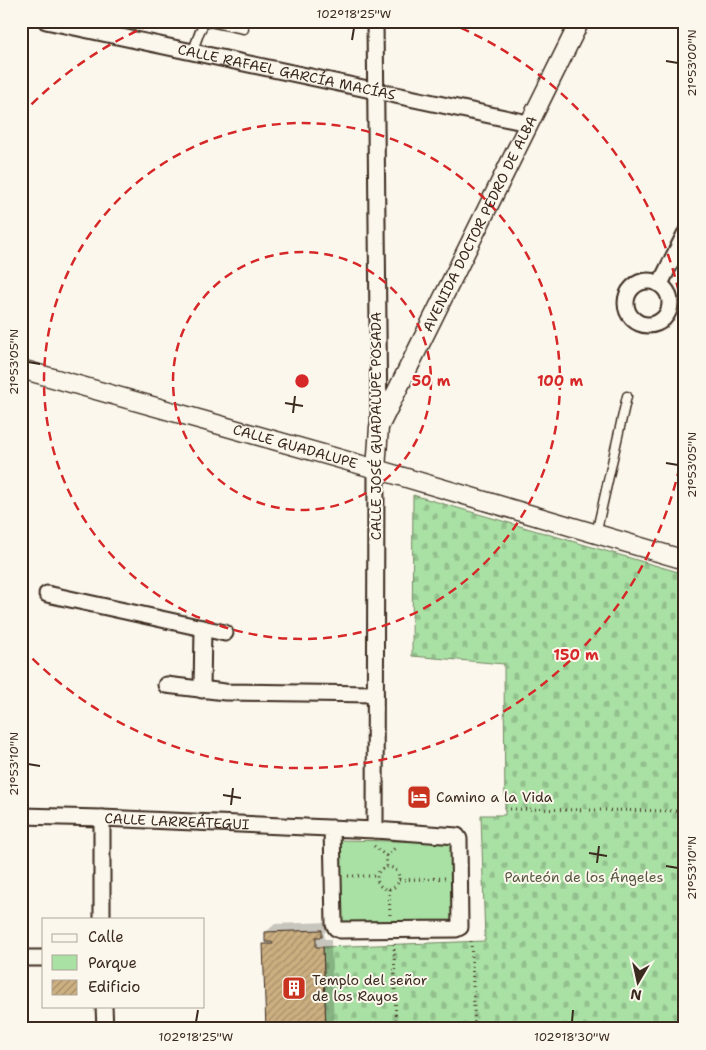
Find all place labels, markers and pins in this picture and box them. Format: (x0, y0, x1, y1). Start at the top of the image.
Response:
centre of rings (293, 372, 311, 390)
hotel icon: Camino a la Vida (406, 784, 432, 810)
place label: Camino a la Vida (436, 788, 553, 806)
place label: Templo del señor de los Rayos (312, 971, 428, 1005)
building icon: Templo del señor de los Rayos (281, 975, 307, 1001)

